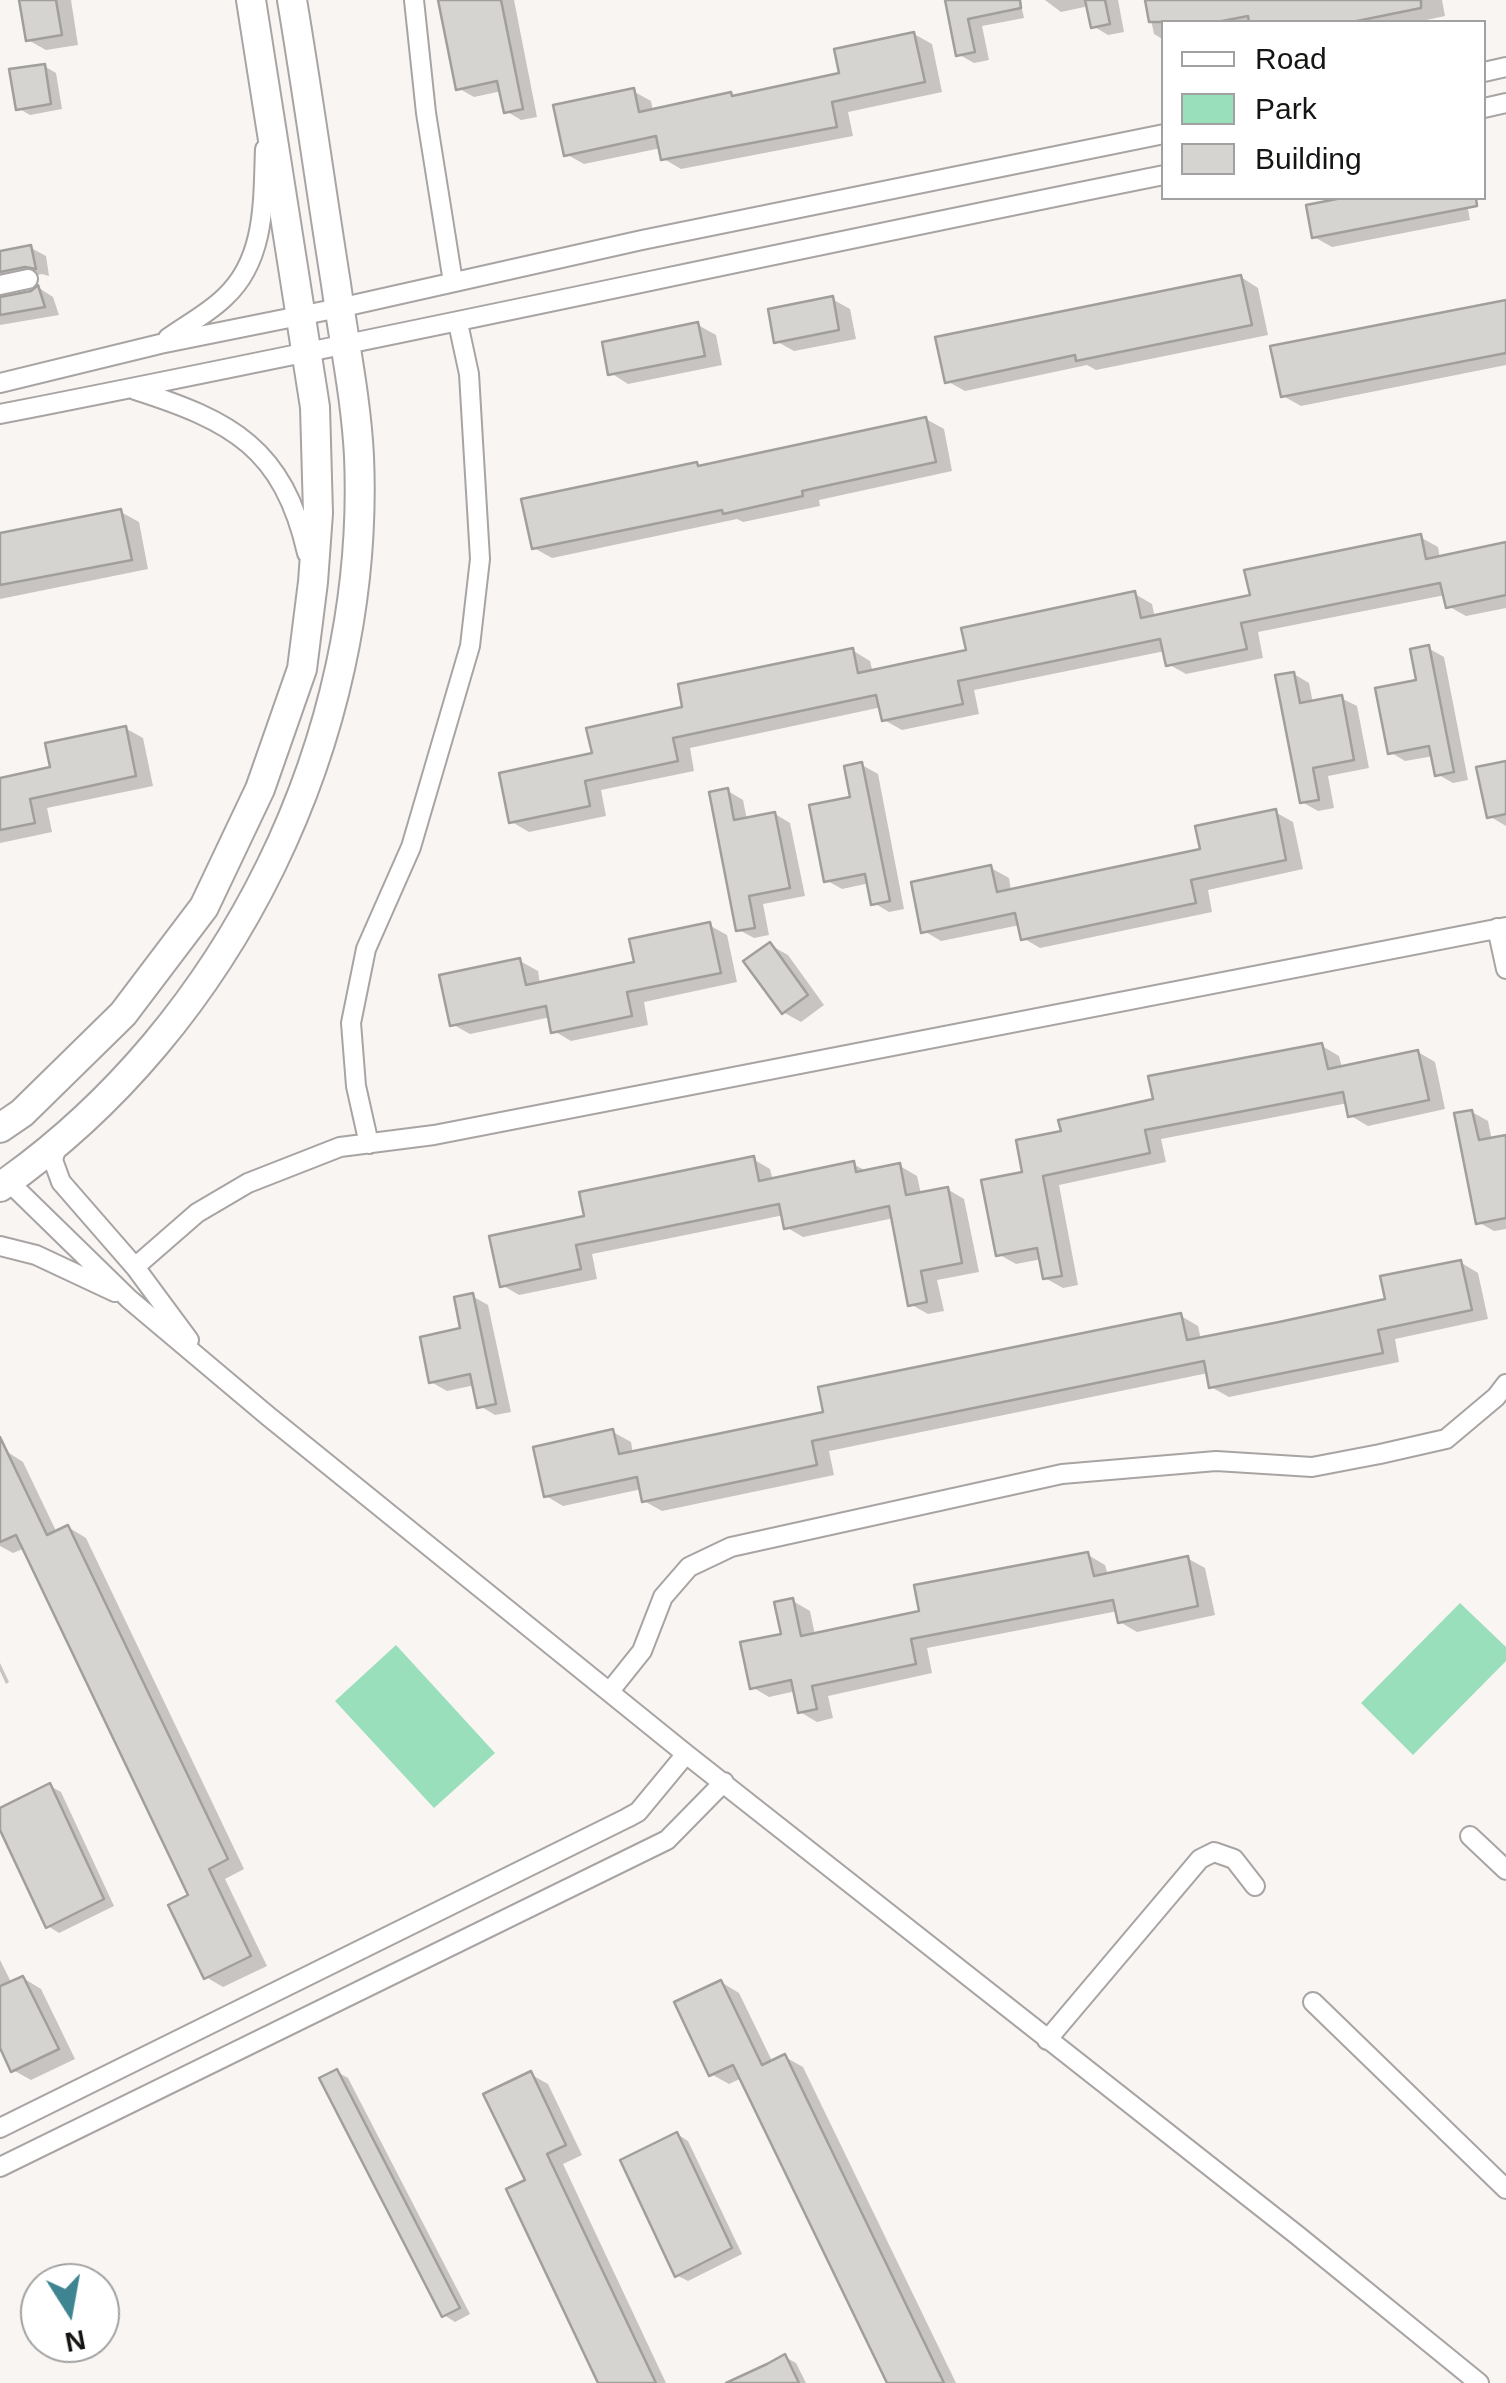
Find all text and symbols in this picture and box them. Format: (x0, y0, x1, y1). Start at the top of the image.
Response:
legend (1161, 20, 1486, 200)
text: Road (1255, 42, 1327, 75)
text: Park (1255, 92, 1317, 125)
text: Building (1255, 142, 1362, 175)
north arrow (20, 2263, 120, 2363)
text: N (63, 2324, 88, 2358)

